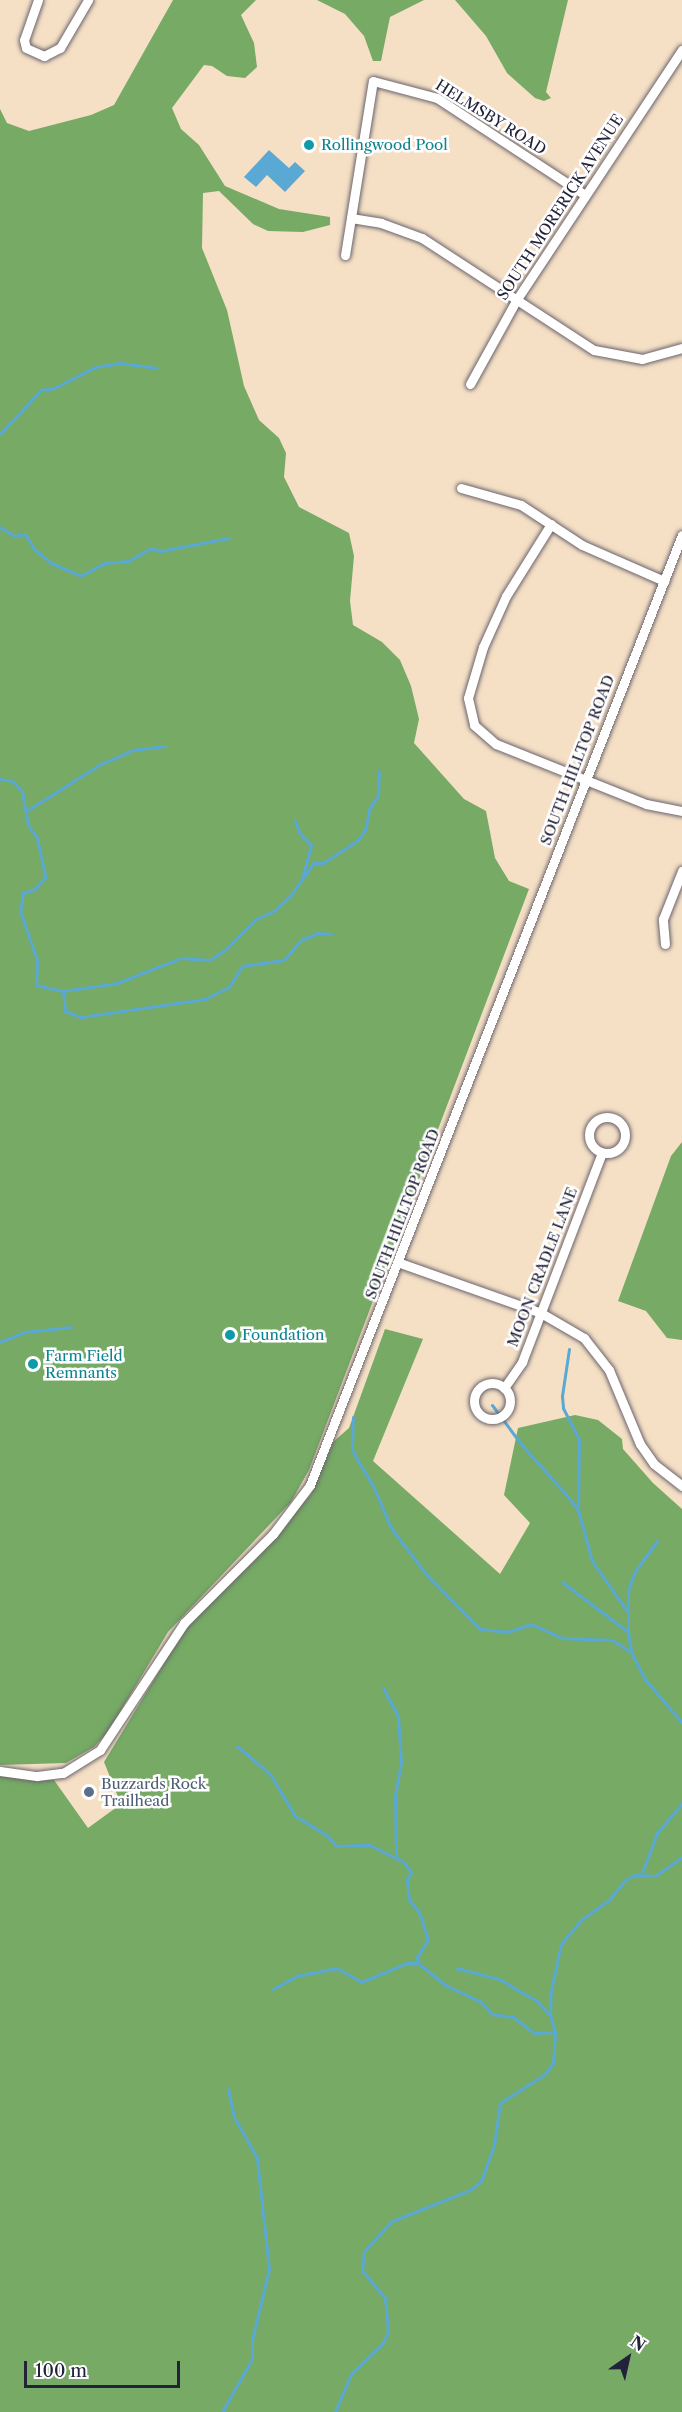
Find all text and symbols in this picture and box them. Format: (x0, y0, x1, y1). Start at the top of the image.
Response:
street label: HELMSBY ROAD (432, 75, 550, 159)
street label: SOUTH MORERICK AVENUE (493, 110, 627, 304)
place label: Rollingwood Pool (321, 136, 448, 154)
marker: Rollingwood Pool (302, 138, 316, 152)
street label: SOUTH HILLTOP ROAD (536, 672, 618, 848)
street label: SOUTH HILLTOP ROAD (361, 1126, 443, 1302)
street label: MOON CRADLE LANE (503, 1185, 581, 1349)
place label: Foundation (242, 1326, 324, 1344)
marker: Foundation (223, 1328, 237, 1342)
place label: Farm Field Remnants (45, 1346, 123, 1381)
marker: Farm Field Remnants (26, 1357, 40, 1371)
place label: Buzzards Rock Trailhead (101, 1774, 206, 1809)
marker: Buzzards Rock Trailhead (82, 1785, 96, 1799)
north arrow (598, 2328, 658, 2388)
text: N (627, 2331, 649, 2355)
scale bar (27, 2349, 183, 2387)
text: 100 m (35, 2360, 87, 2382)

